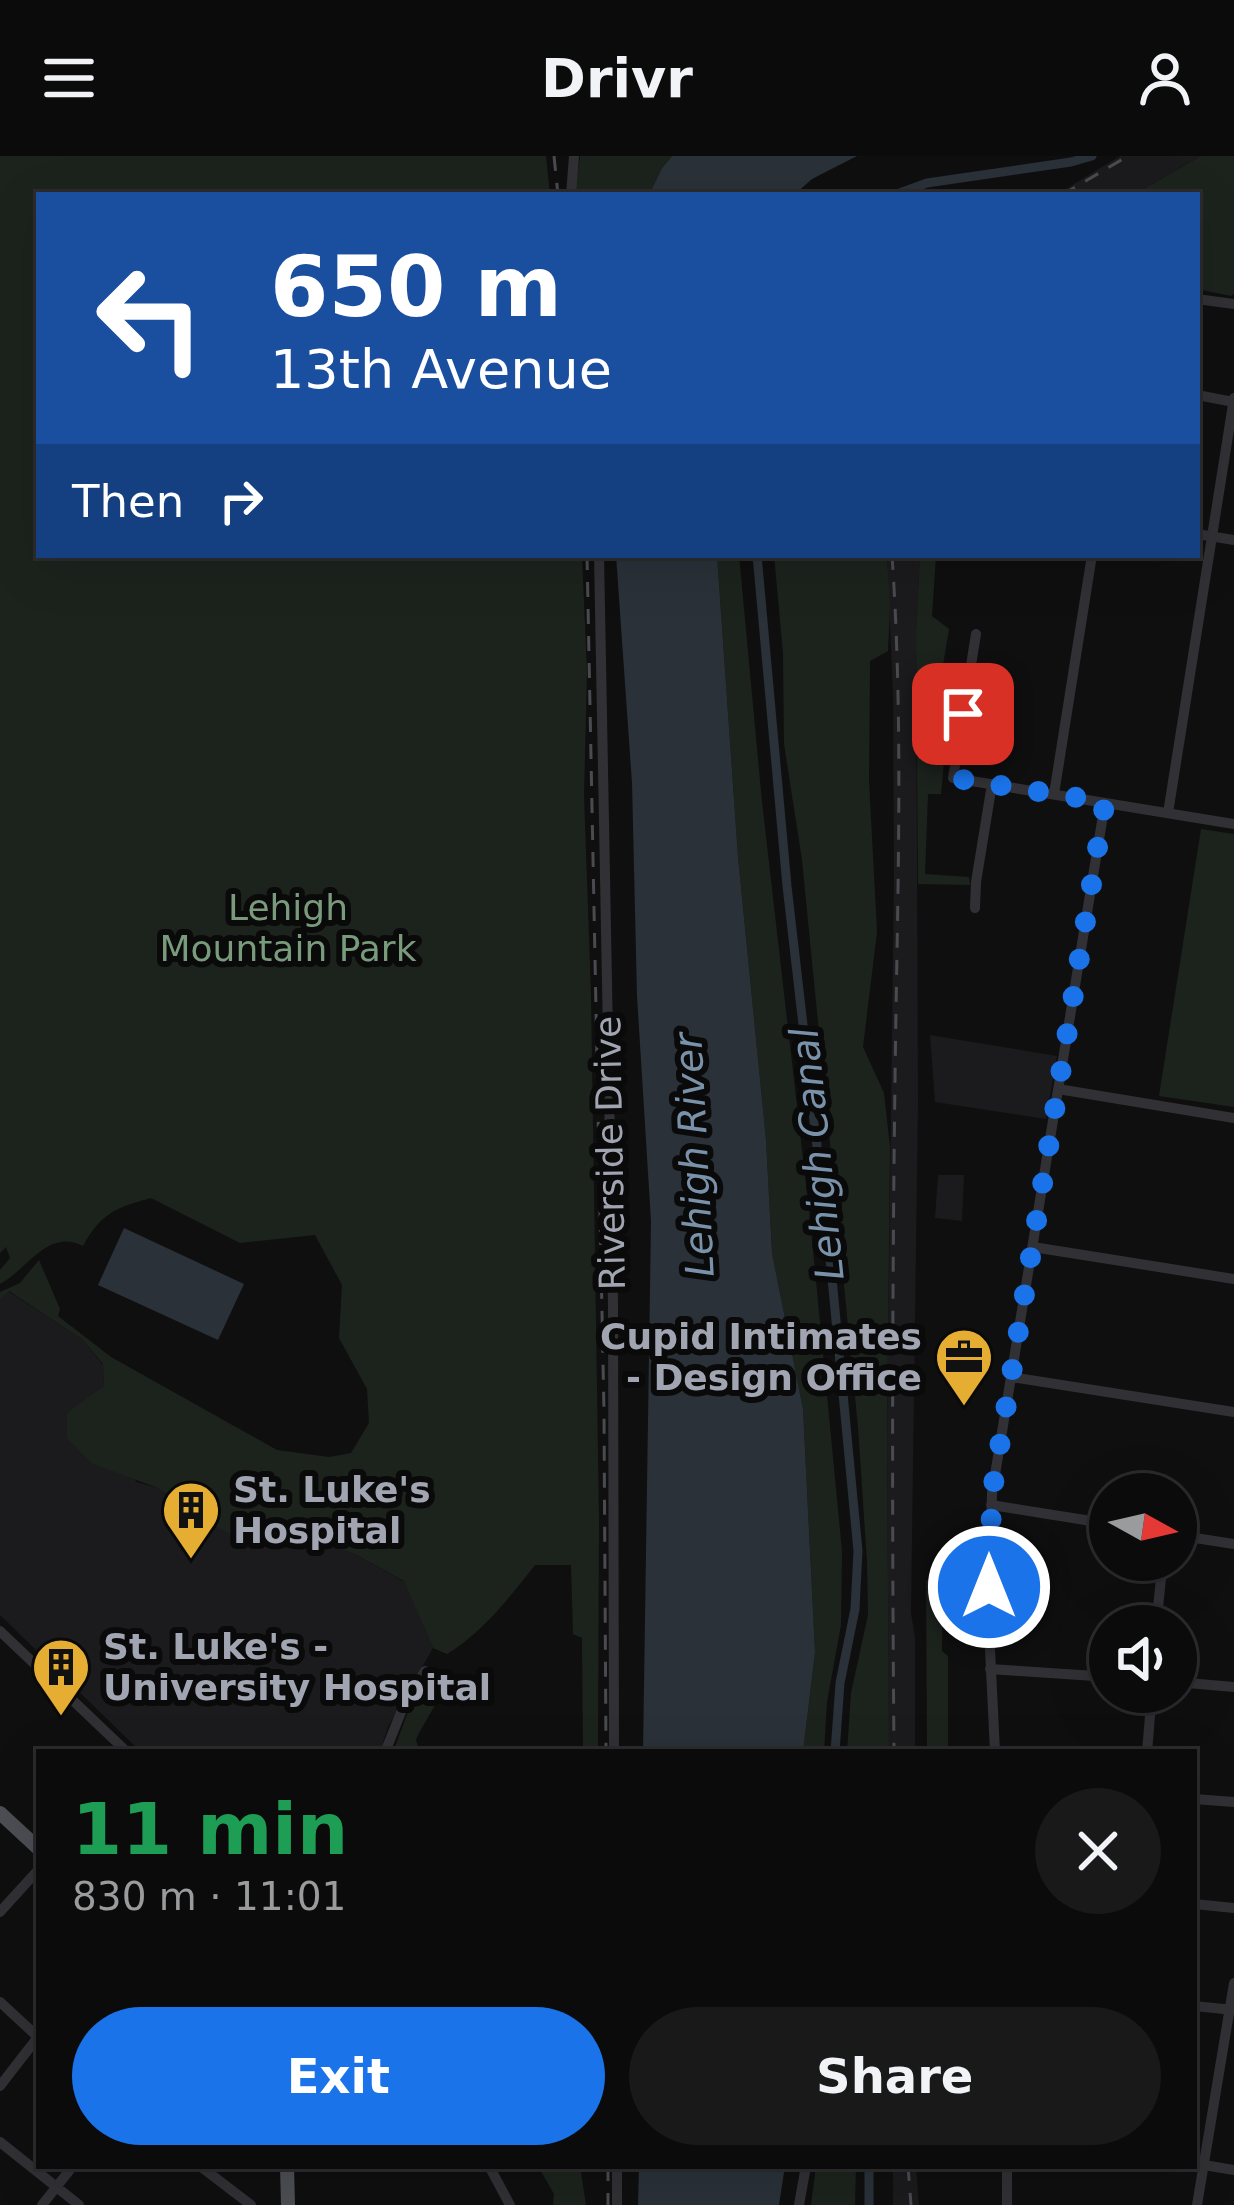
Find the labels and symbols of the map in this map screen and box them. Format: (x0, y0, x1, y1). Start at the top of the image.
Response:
pin (912, 663, 1014, 765)
park label: Lehigh Mountain Park (160, 887, 417, 969)
street label: Riverside Drive (587, 1015, 633, 1291)
water label: Lehigh Canal (781, 1025, 853, 1283)
water label: Lehigh River (665, 1029, 723, 1278)
place label: Cupid Intimates - Design Office (600, 1316, 922, 1398)
office icon: Cupid Intimates - Design Office (933, 1326, 995, 1408)
place label: St. Luke's Hospital (233, 1469, 431, 1551)
north arrow (1089, 1473, 1197, 1581)
building icon: St. Luke's Hospital (160, 1479, 222, 1561)
position arrow (926, 1524, 1052, 1650)
place label: St. Luke's - University Hospital (103, 1626, 491, 1708)
building icon: St. Luke's - University Hospital (30, 1636, 92, 1718)

